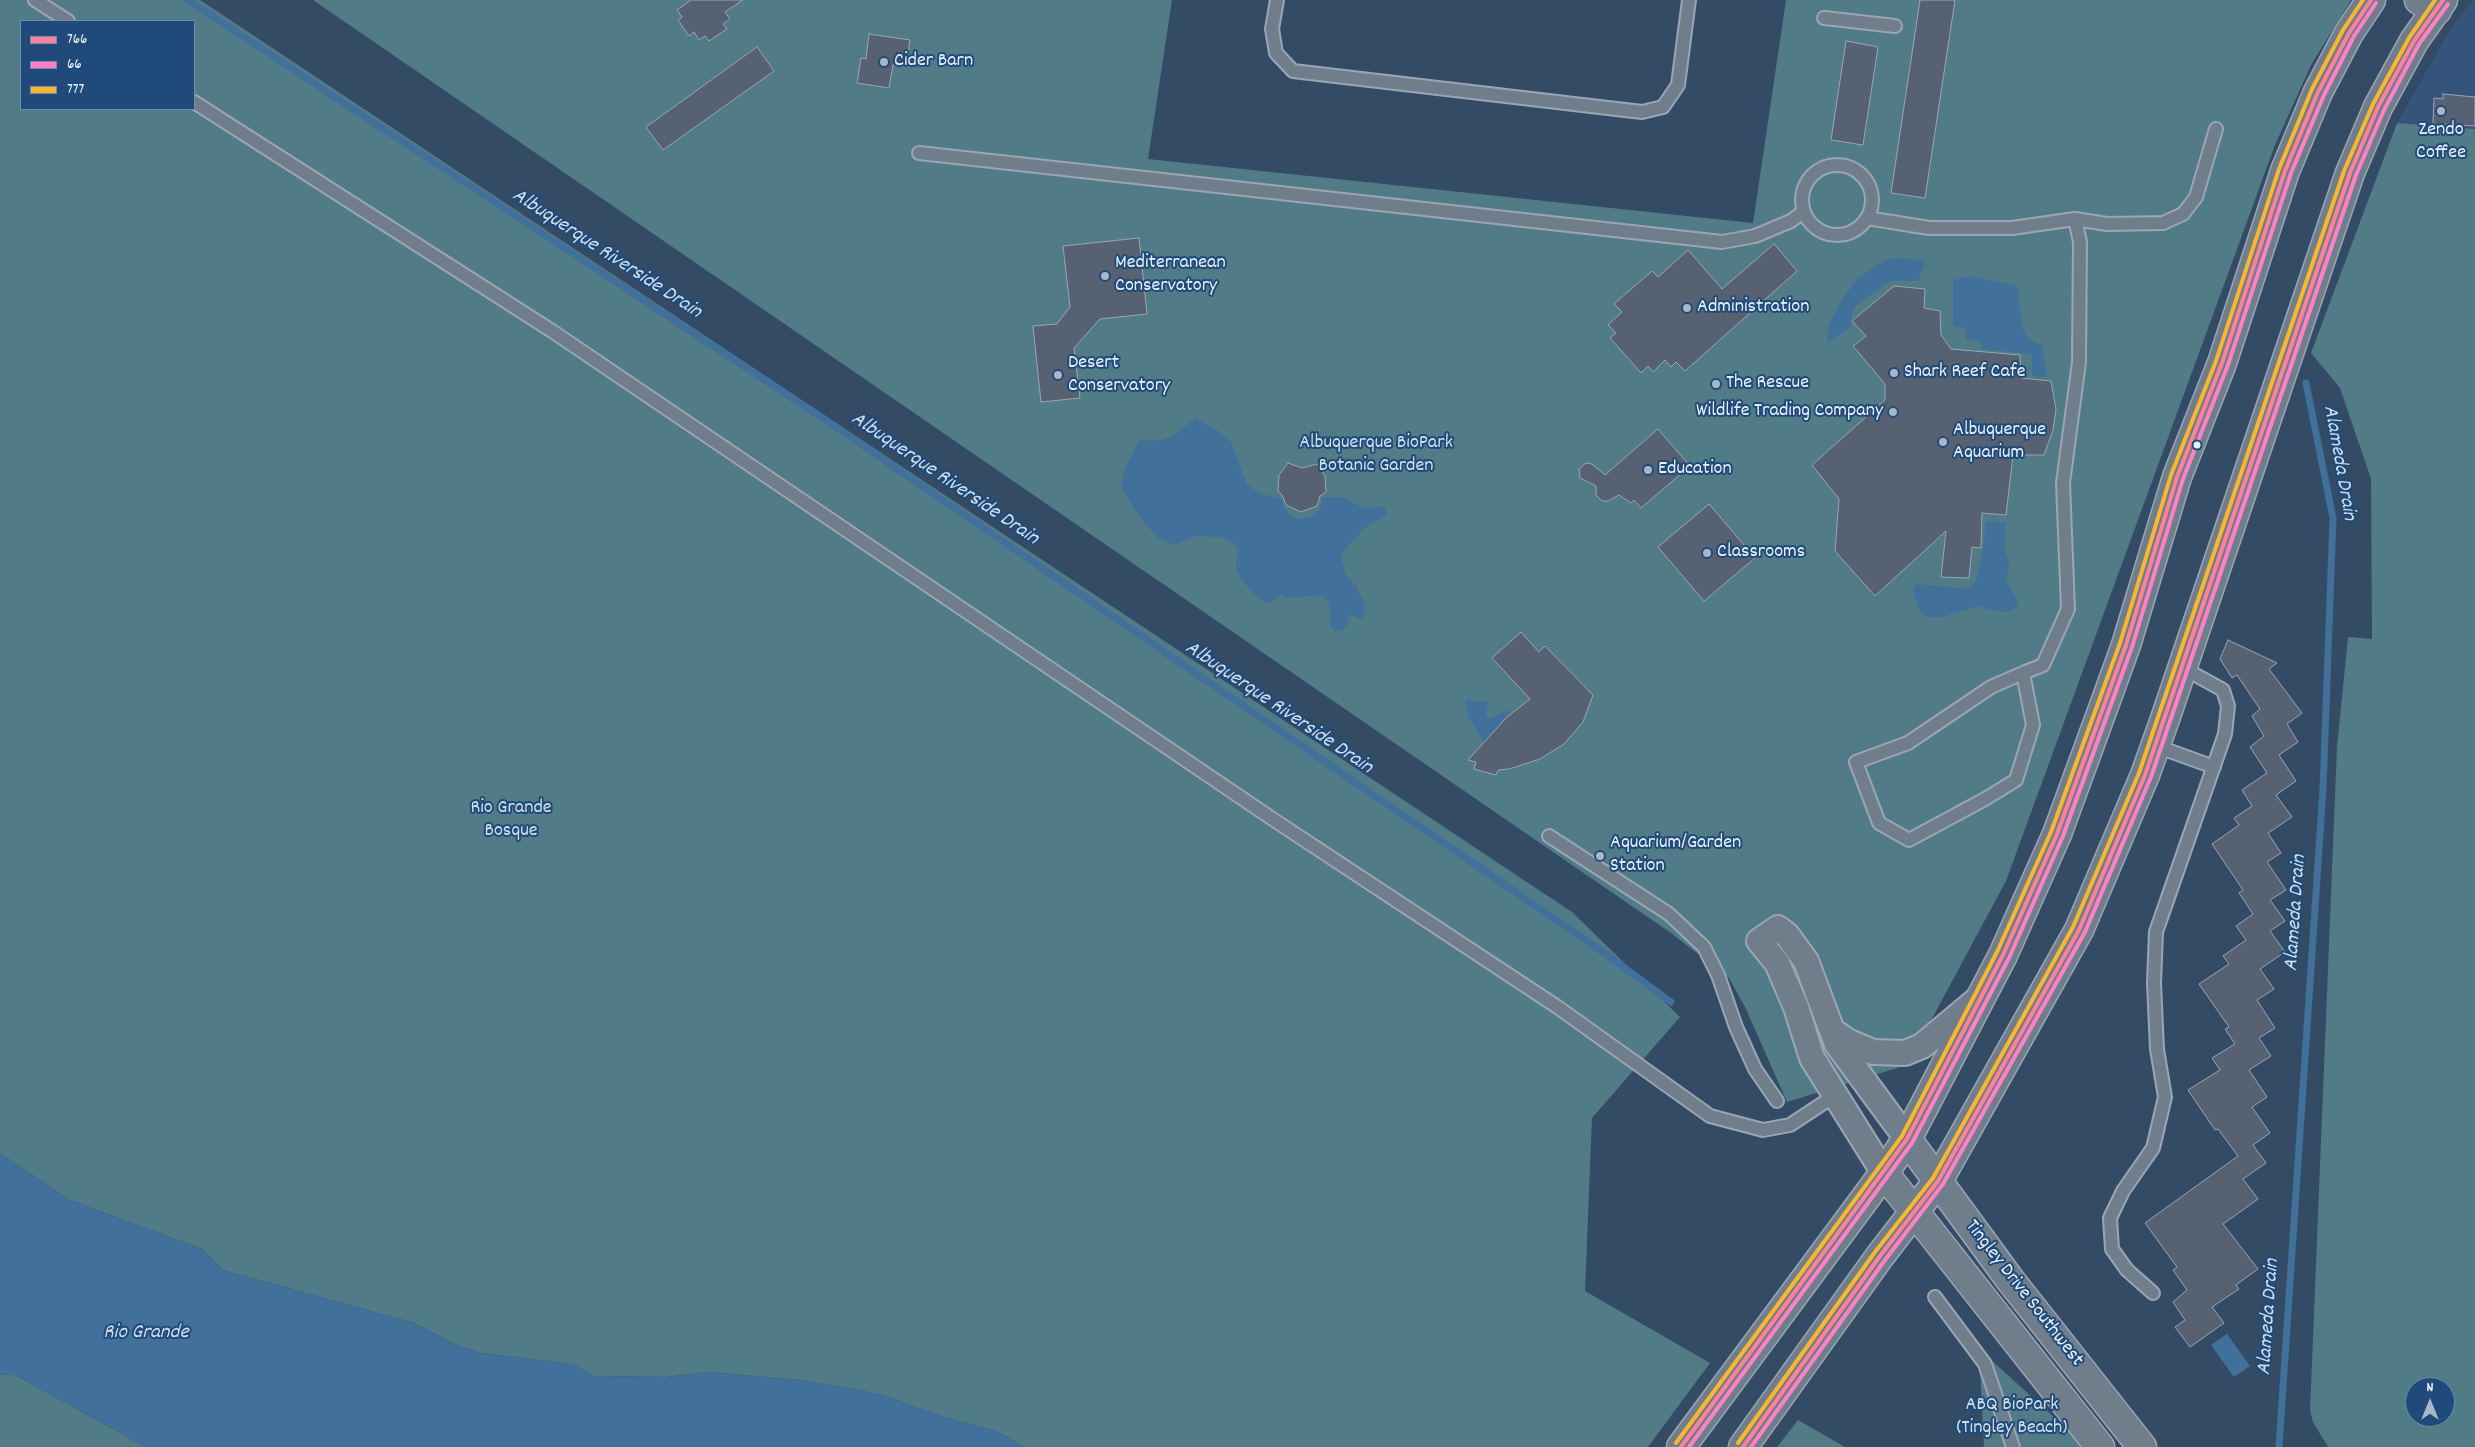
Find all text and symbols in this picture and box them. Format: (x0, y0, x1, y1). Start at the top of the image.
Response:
legend (20, 20, 195, 110)
text: 766 (67, 29, 87, 51)
place label: Cider Barn (894, 50, 973, 74)
text: 66 (67, 54, 82, 76)
marker: Cider Barn (878, 56, 890, 68)
text: 777 (67, 79, 84, 101)
marker: Zendo Coffee (2435, 105, 2447, 117)
place label: Zendo Coffee (2416, 119, 2466, 166)
water label: Albuquerque Riverside Drain (506, 184, 706, 326)
place label: Mediterranean Conservatory (1115, 252, 1226, 299)
marker: Mediterranean Conservatory (1099, 270, 1111, 282)
place label: Administration (1697, 296, 1809, 320)
marker: Administration (1681, 302, 1693, 314)
place label: Desert Conservatory (1068, 352, 1170, 399)
place label: Shark Reef Cafe (1904, 361, 2026, 385)
marker: Shark Reef Cafe (1888, 367, 1900, 379)
marker: Desert Conservatory (1052, 369, 1064, 381)
place label: The Rescue (1726, 372, 1809, 396)
marker: The Rescue (1710, 378, 1722, 390)
place label: Wildlife Trading Company (1696, 400, 1883, 424)
water label: Alameda Drain (2315, 403, 2361, 523)
marker: Wildlife Trading Company (1887, 406, 1899, 418)
water label: Albuquerque Riverside Drain (845, 408, 1043, 552)
place label: Albuquerque Aquarium (1953, 419, 2046, 466)
park label: Albuquerque BioPark Botanic Garden (1299, 432, 1453, 479)
marker: Albuquerque Aquarium (1937, 436, 1949, 448)
unlabelled marker (2192, 440, 2202, 450)
place label: Education (1658, 458, 1732, 482)
marker: Education (1642, 464, 1654, 476)
place label: Classrooms (1717, 541, 1805, 565)
marker: Classrooms (1701, 547, 1713, 559)
water label: Albuquerque Riverside Drain (1179, 637, 1377, 781)
park label: Rio Grande Bosque (470, 797, 552, 844)
place label: Aquarium/Garden Station (1610, 832, 1741, 879)
marker: Aquarium/Garden Station (1594, 850, 1606, 862)
water label: Alameda Drain (2280, 854, 2314, 972)
street label: Tingley Drive Southwest (1958, 1216, 2088, 1372)
water label: Alameda Drain (2253, 1258, 2287, 1376)
water label: Rio Grande (103, 1321, 189, 1347)
north arrow (2405, 1377, 2455, 1427)
text: N (2427, 1378, 2433, 1398)
park label: ABQ BioPark (Tingley Beach) (1957, 1394, 2067, 1441)

